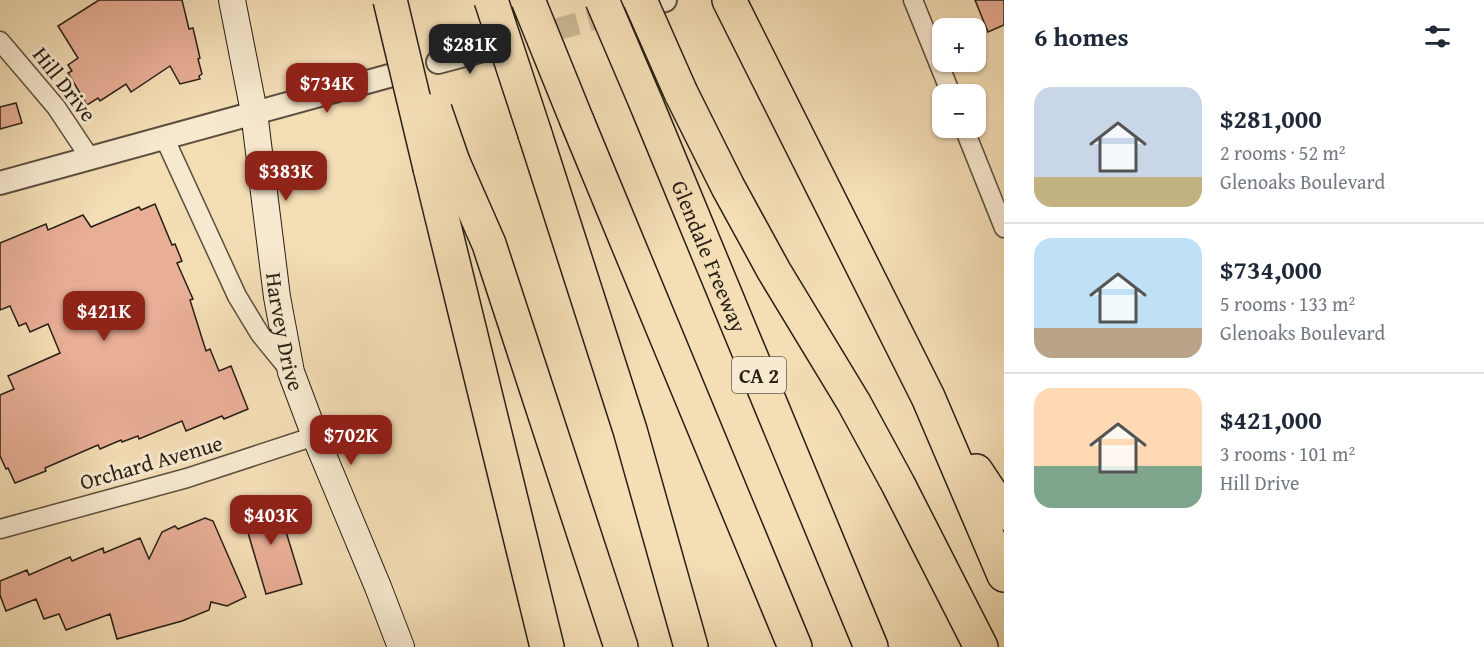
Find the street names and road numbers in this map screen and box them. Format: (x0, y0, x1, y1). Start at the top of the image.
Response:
street label: Hill Drive (26, 40, 104, 128)
street label: Glendale Freeway (664, 175, 755, 337)
street label: Harvey Drive (258, 271, 313, 396)
road number: CA 2 (732, 357, 786, 393)
street label: Orchard Avenue (76, 426, 226, 498)

